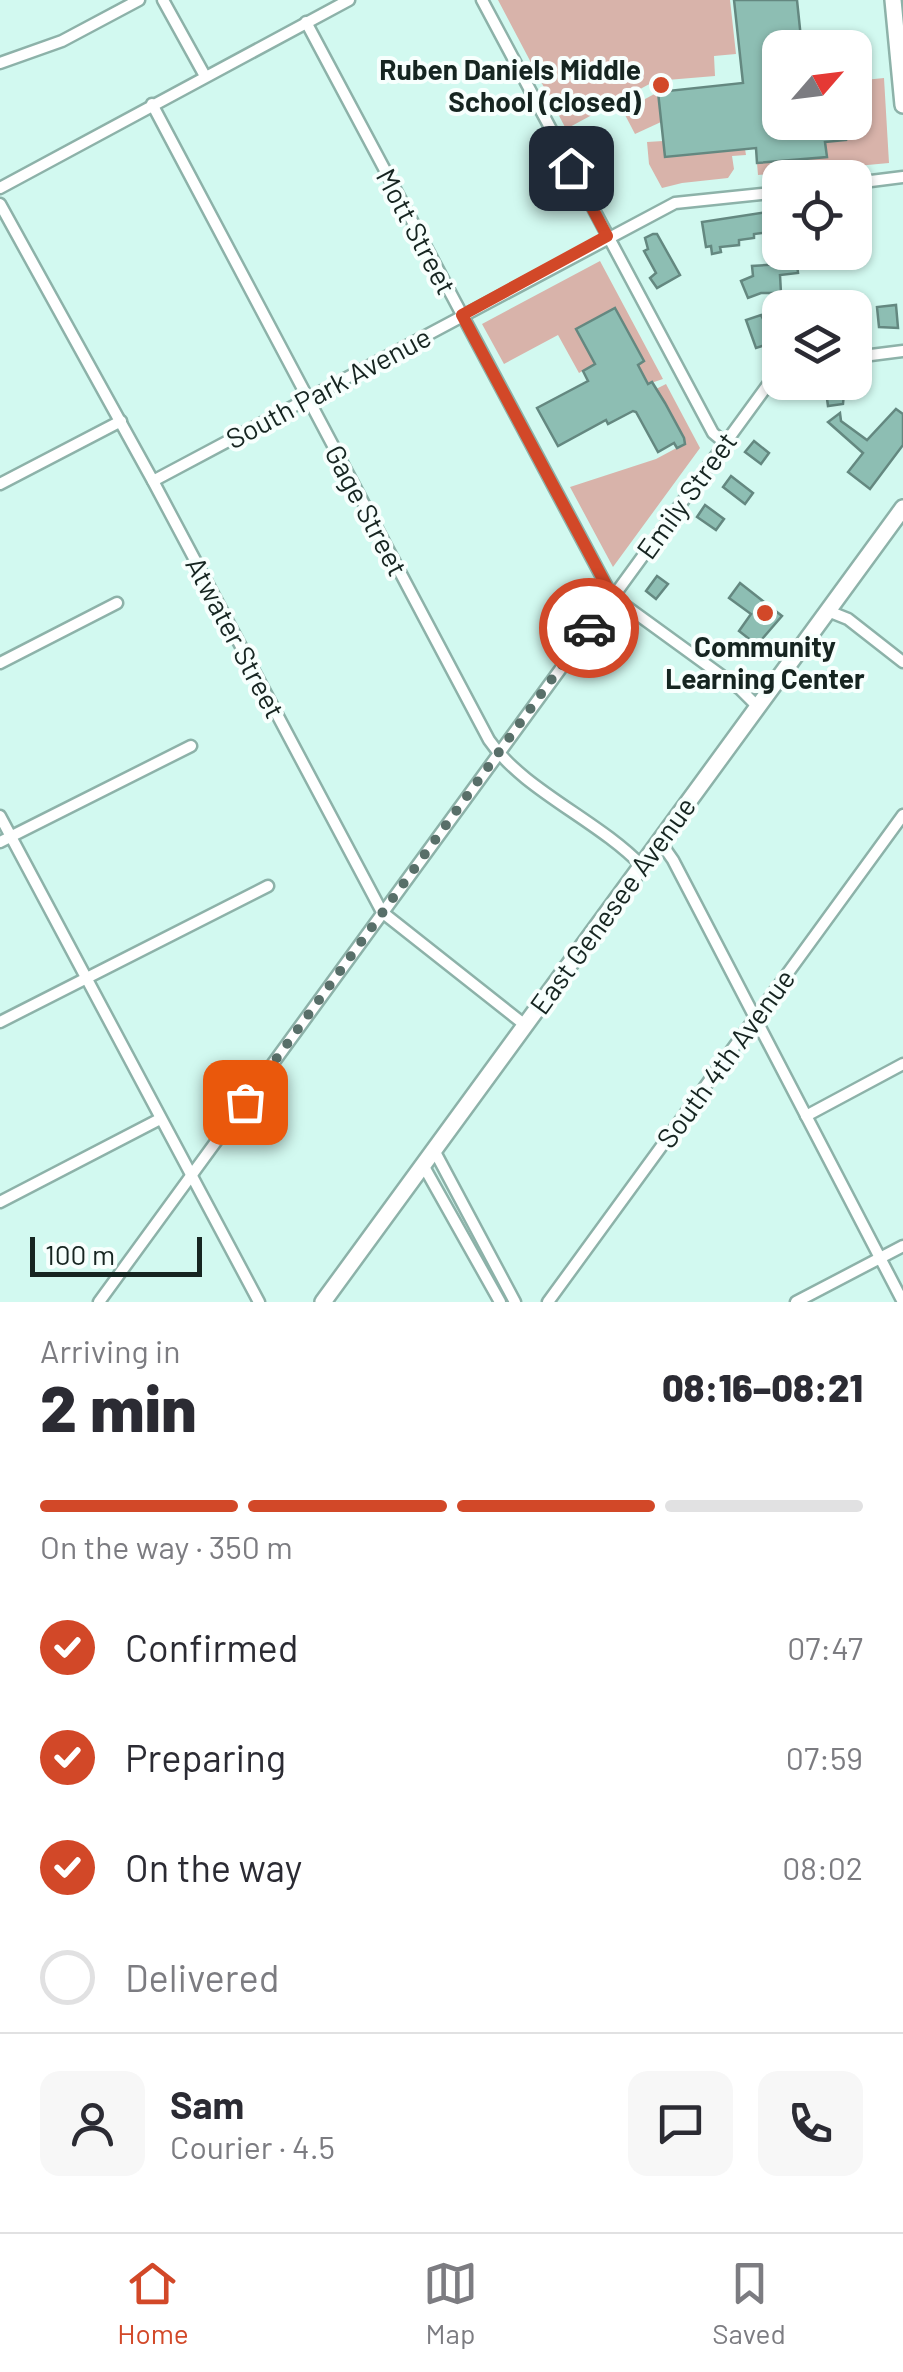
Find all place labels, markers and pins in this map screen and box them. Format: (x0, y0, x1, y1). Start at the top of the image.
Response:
place label: Ruben Daniels Middle School (closed) (379, 52, 641, 118)
marker: Ruben Daniels Middle School (closed) (650, 74, 672, 96)
pin (529, 126, 614, 211)
marker: Community Learning Center (754, 602, 776, 624)
place label: Community Learning Center (665, 629, 865, 695)
pin (203, 1060, 288, 1145)

